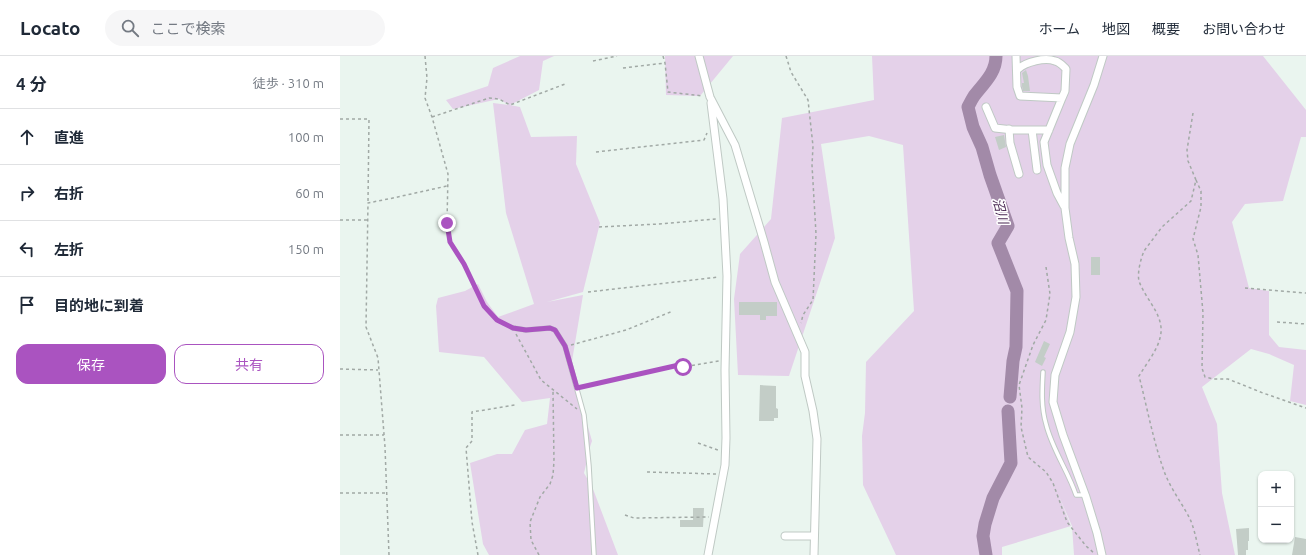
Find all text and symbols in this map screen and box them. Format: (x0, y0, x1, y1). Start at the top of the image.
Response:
search box (105, 10, 385, 46)
text: Locato (20, 17, 81, 39)
icon: search (119, 17, 141, 39)
text: ここで検索 (151, 20, 226, 37)
text: ホーム (1038, 21, 1080, 37)
text: 地図 (1102, 21, 1130, 37)
text: 概要 (1152, 21, 1180, 37)
text: お問い合わせ (1202, 21, 1286, 37)
text: 4 分 (16, 74, 47, 93)
text: 徒歩 · 310 m (253, 76, 324, 90)
icon: ahead (16, 126, 38, 148)
text: 直進 (54, 129, 84, 146)
text: 100 m (288, 130, 324, 144)
icon: right (16, 182, 38, 204)
text: 右折 (54, 185, 84, 202)
text: 60 m (295, 186, 324, 200)
water label: 沼川 (991, 197, 1011, 227)
route end (438, 214, 456, 232)
icon: left (16, 238, 38, 260)
text: 左折 (54, 241, 84, 258)
text: 150 m (288, 242, 324, 256)
icon: arrive (16, 294, 38, 316)
text: 目的地に到着 (54, 297, 144, 314)
button: 保存 (16, 344, 166, 384)
button: 共有 (174, 344, 324, 384)
route start (674, 358, 692, 376)
map controls (1258, 471, 1294, 543)
button: + (1258, 471, 1294, 507)
button: − (1258, 507, 1294, 543)

